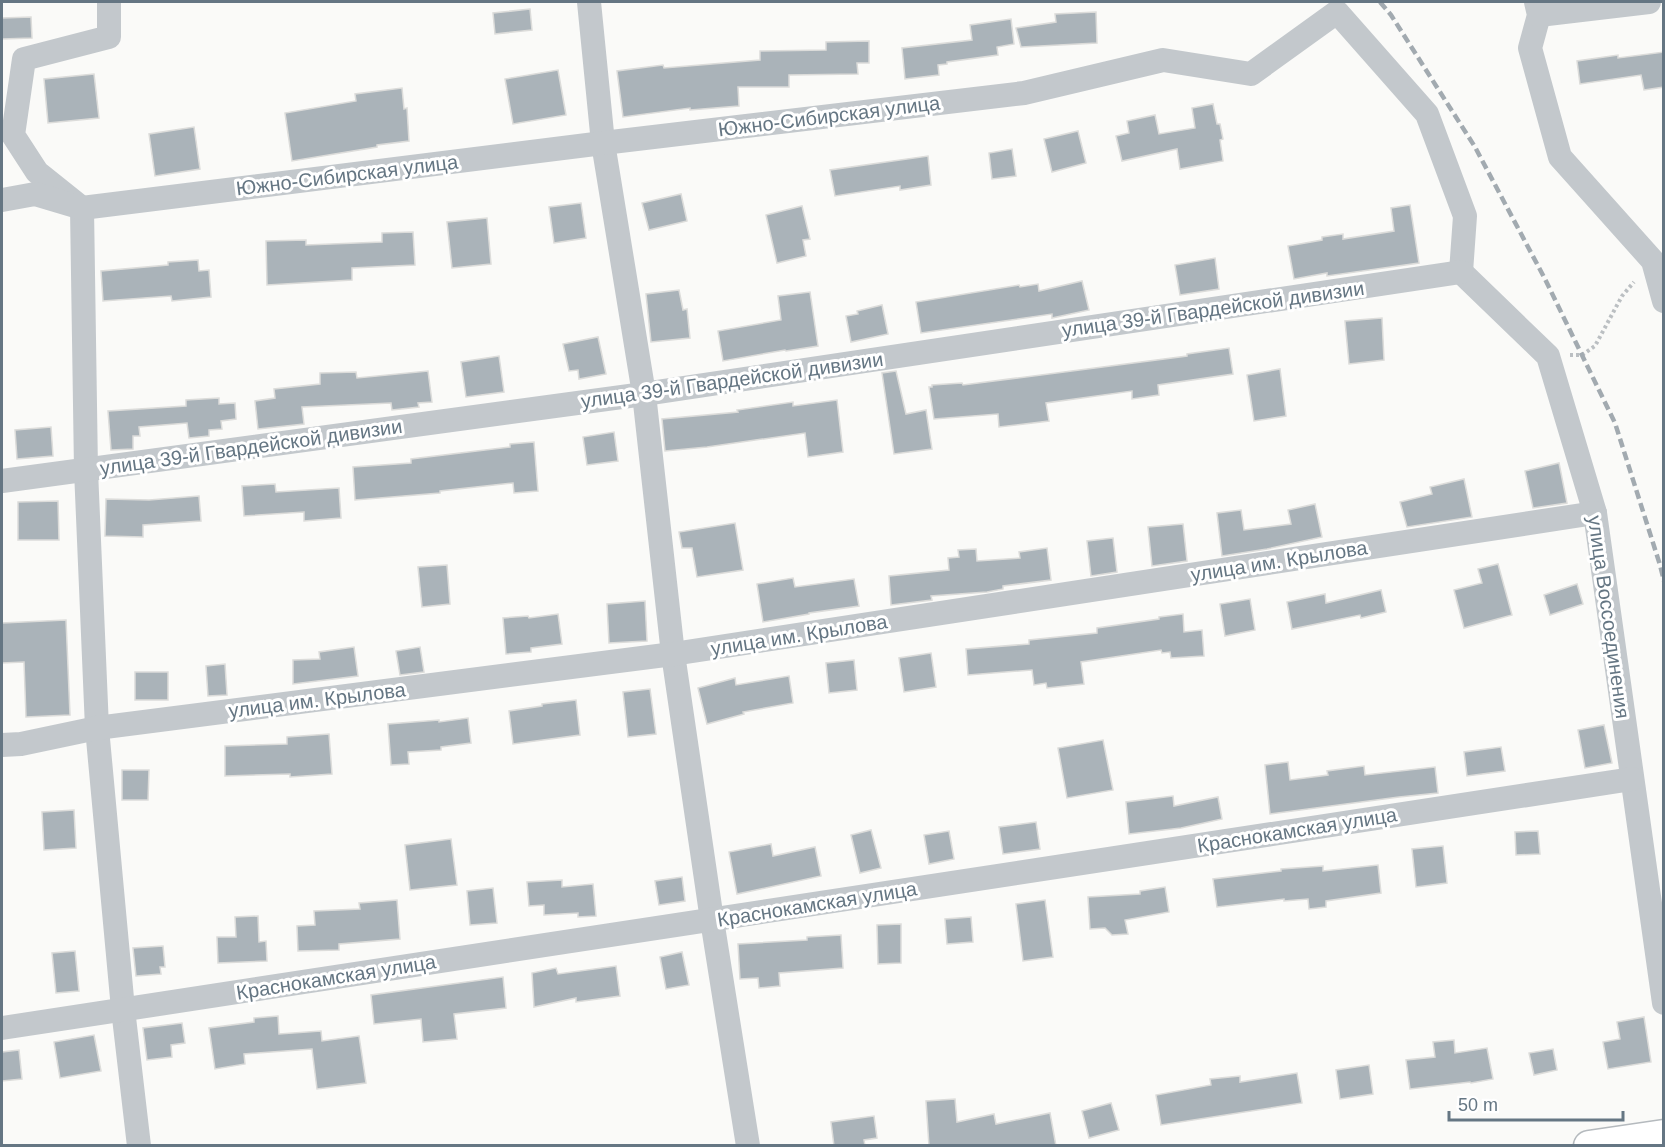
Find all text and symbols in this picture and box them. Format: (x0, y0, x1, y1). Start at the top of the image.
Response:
street label: Южно-Сибирская улица (717, 91, 942, 141)
street label: Южно-Сибирская улица (235, 150, 460, 200)
street label: улица 39-й Гвардейской дивизии (1060, 277, 1366, 341)
street label: улица 39-й Гвардейской дивизии (579, 348, 885, 412)
street label: улица 39-й Гвардейской дивизии (98, 415, 404, 479)
street label: улица Воссоединения (1584, 514, 1634, 720)
street label: улица им. Крылова (1189, 536, 1370, 586)
street label: улица им. Крылова (709, 610, 890, 660)
street label: улица им. Крылова (227, 678, 408, 722)
street label: Краснокамская улица (1196, 803, 1399, 857)
street label: Краснокамская улица (716, 877, 919, 931)
street label: Краснокамская улица (235, 950, 438, 1004)
scale bar (1449, 1084, 1623, 1122)
text: 50 m (1458, 1095, 1498, 1115)

